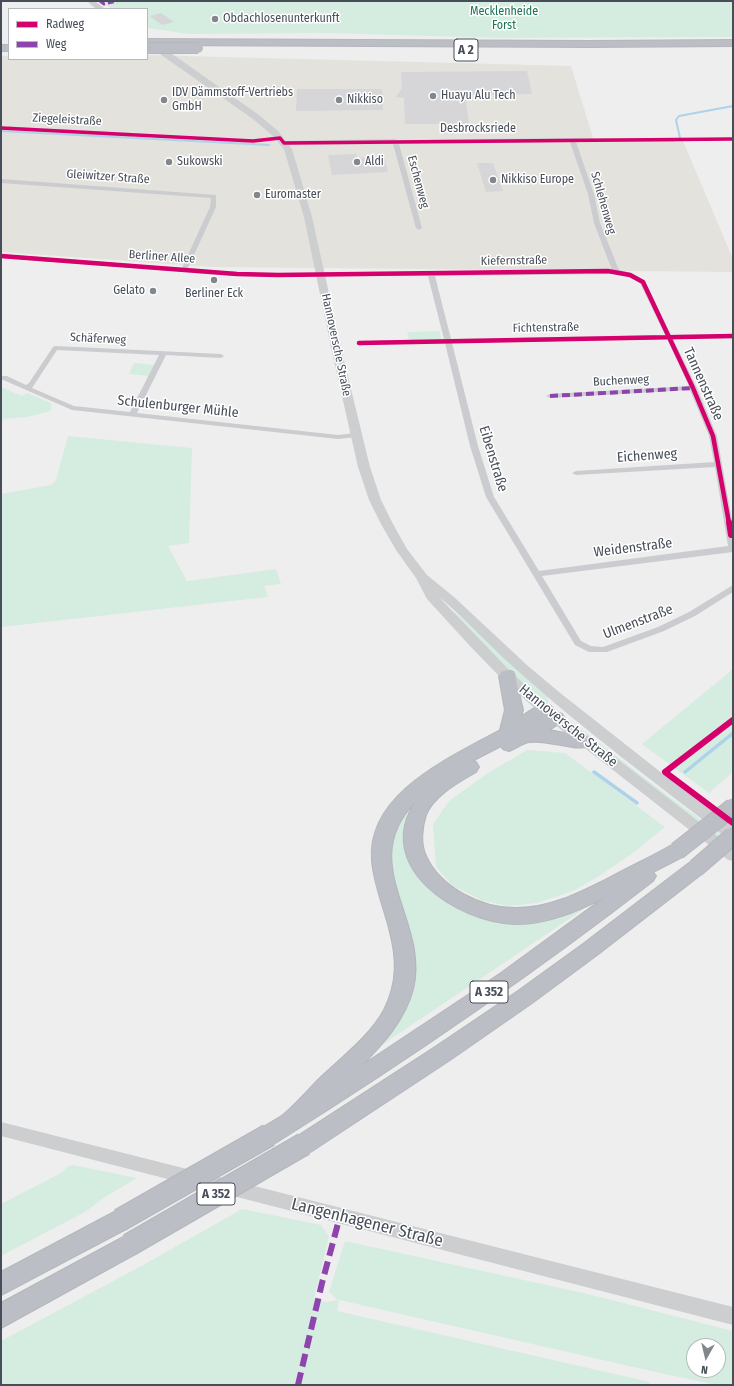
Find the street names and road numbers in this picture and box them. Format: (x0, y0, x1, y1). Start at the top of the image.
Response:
road number: A 2 (454, 39, 478, 61)
street label: Ziegeleistraße (32, 111, 102, 129)
street label: Desbrocksriede (440, 122, 516, 136)
street label: Eschenweg (404, 154, 432, 210)
street label: Gleiwitzer Straße (66, 167, 150, 187)
street label: Schlehenweg (587, 170, 619, 236)
street label: Berliner Allee (128, 247, 196, 267)
street label: Kiefernstraße (481, 253, 547, 269)
street label: Hannoversche Straße (318, 292, 354, 398)
street label: Fichtenstraße (513, 320, 579, 336)
street label: Schäferweg (69, 330, 127, 348)
street label: Tannenstraße (679, 345, 727, 423)
street label: Buchenweg (593, 372, 649, 390)
street label: Schulenburger Mühle (117, 392, 239, 422)
street label: Eibenstraße (475, 424, 511, 494)
street label: Eichenweg (616, 446, 678, 466)
street label: Weidenstraße (593, 535, 673, 561)
street label: Ulmenstraße (601, 601, 675, 643)
street label: Hannoversche Straße (515, 681, 621, 771)
road number: A 352 (470, 981, 508, 1003)
road number: A 352 (197, 1183, 235, 1205)
street label: Langenhagener Straße (289, 1194, 445, 1252)

